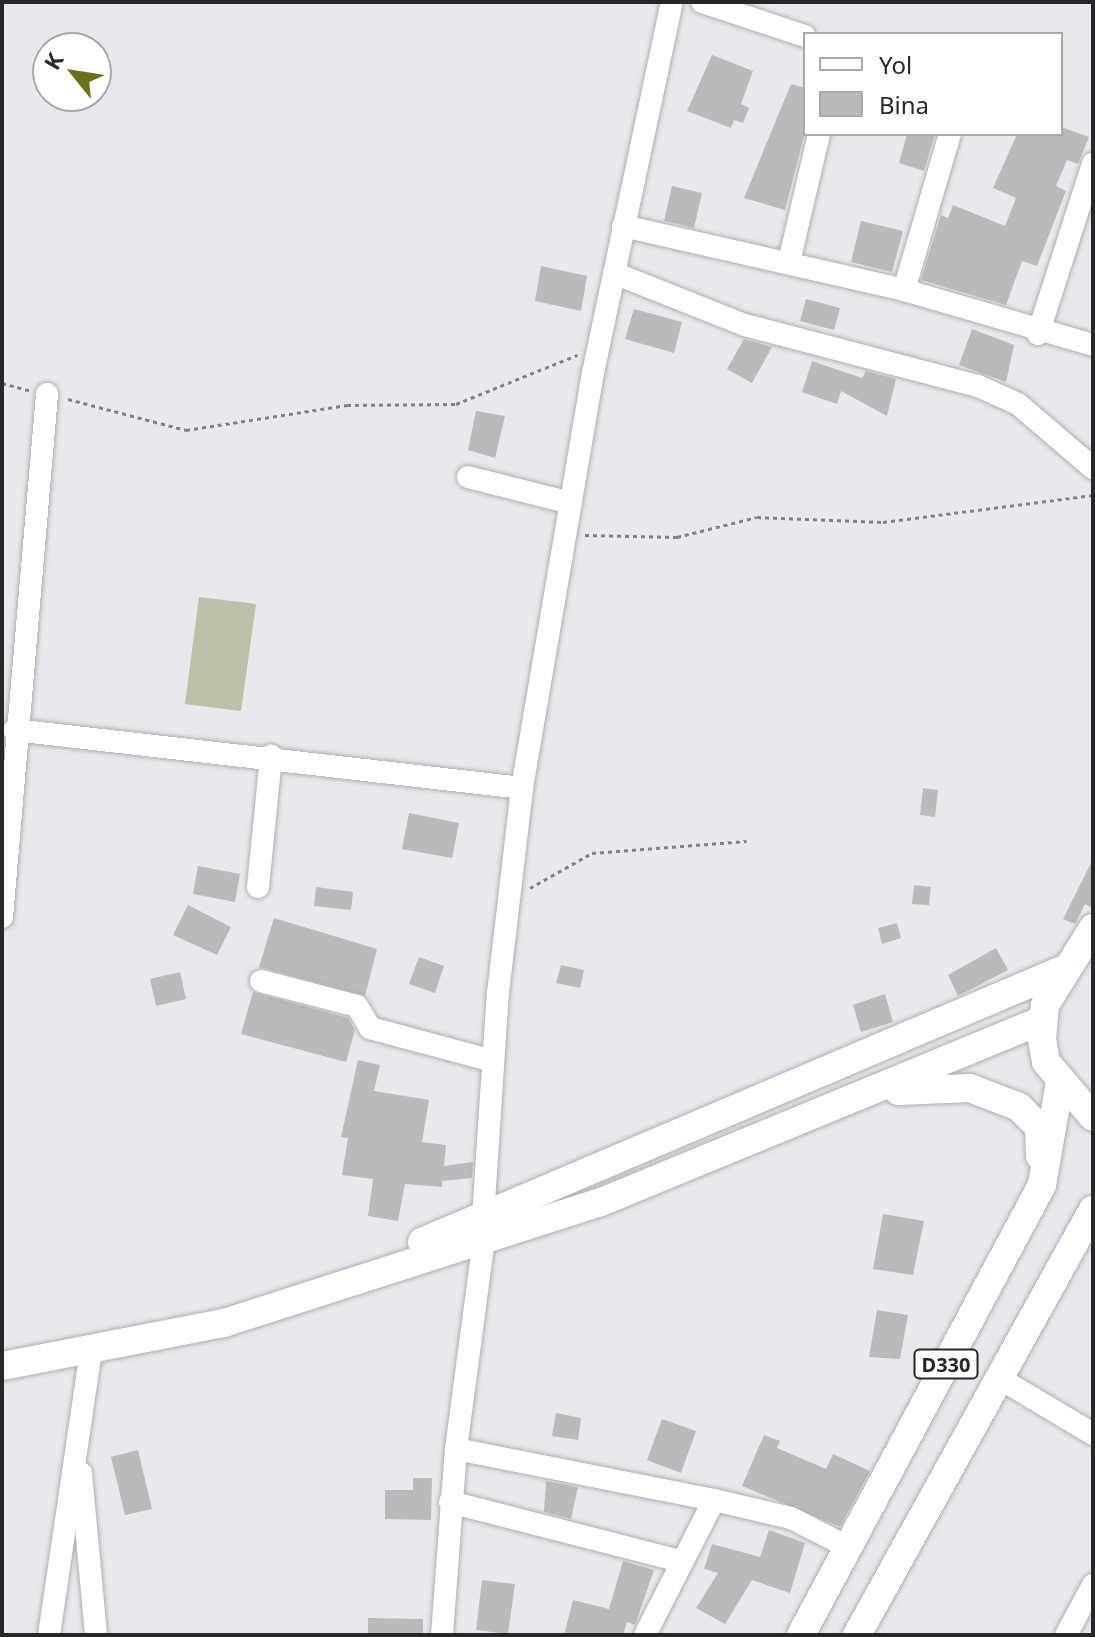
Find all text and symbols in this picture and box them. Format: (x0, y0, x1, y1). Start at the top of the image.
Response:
north arrow (32, 32, 112, 112)
legend (803, 32, 1063, 136)
text: K (36, 47, 70, 75)
text: Yol (879, 48, 912, 81)
text: Bina (879, 88, 929, 121)
road number: D330 (912, 1348, 980, 1380)

